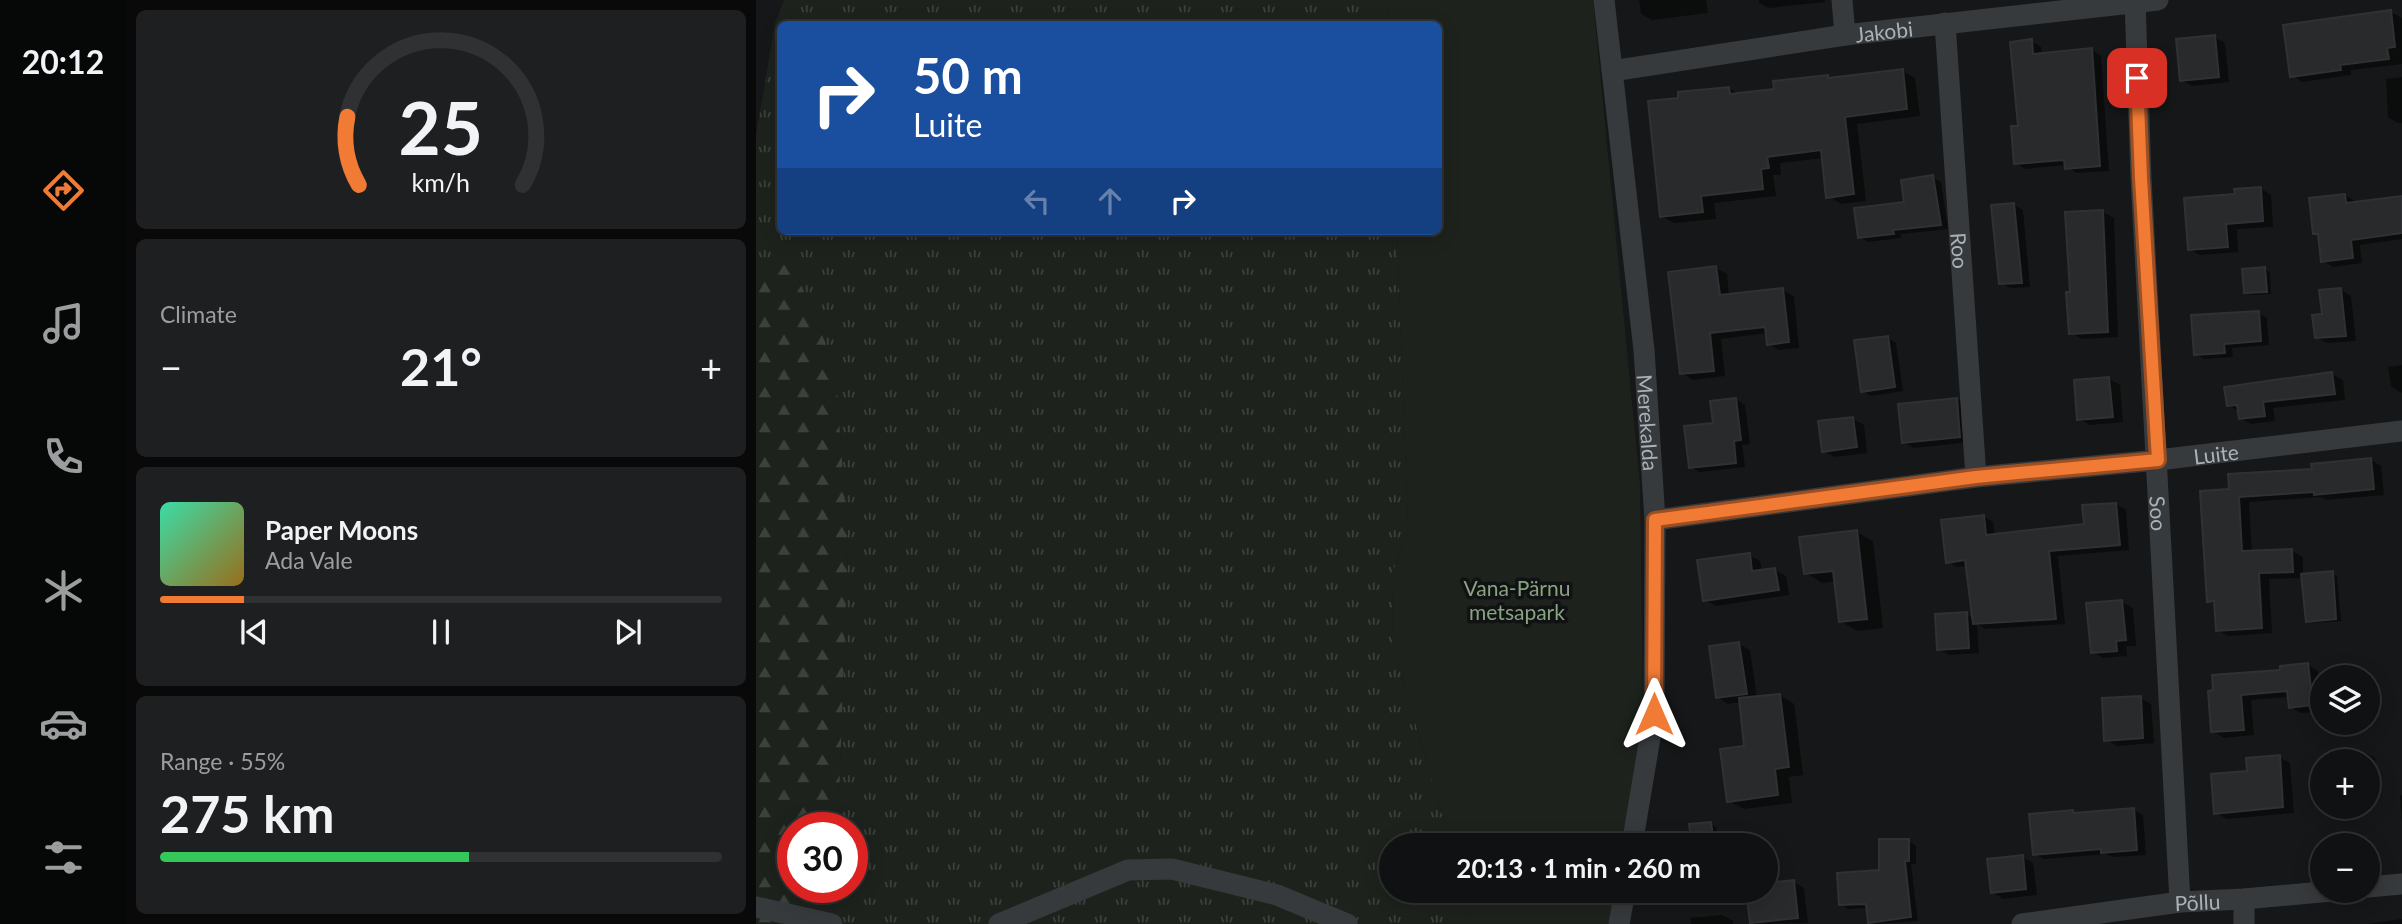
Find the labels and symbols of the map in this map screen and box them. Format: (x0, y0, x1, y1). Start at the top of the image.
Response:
street label: Jakobi (1854, 15, 1914, 46)
pin (2107, 48, 2167, 108)
street label: Roo (1947, 231, 1974, 270)
street label: Merekalda (1633, 373, 1664, 472)
street label: Luite (2192, 438, 2240, 468)
street label: Soo (2146, 495, 2173, 532)
park label: Vana-Pärnu metsapark (1464, 575, 1570, 624)
position arrow (1617, 677, 1691, 751)
speed limit sign: 30 (777, 812, 868, 903)
street label: Põllu (2174, 888, 2221, 915)

